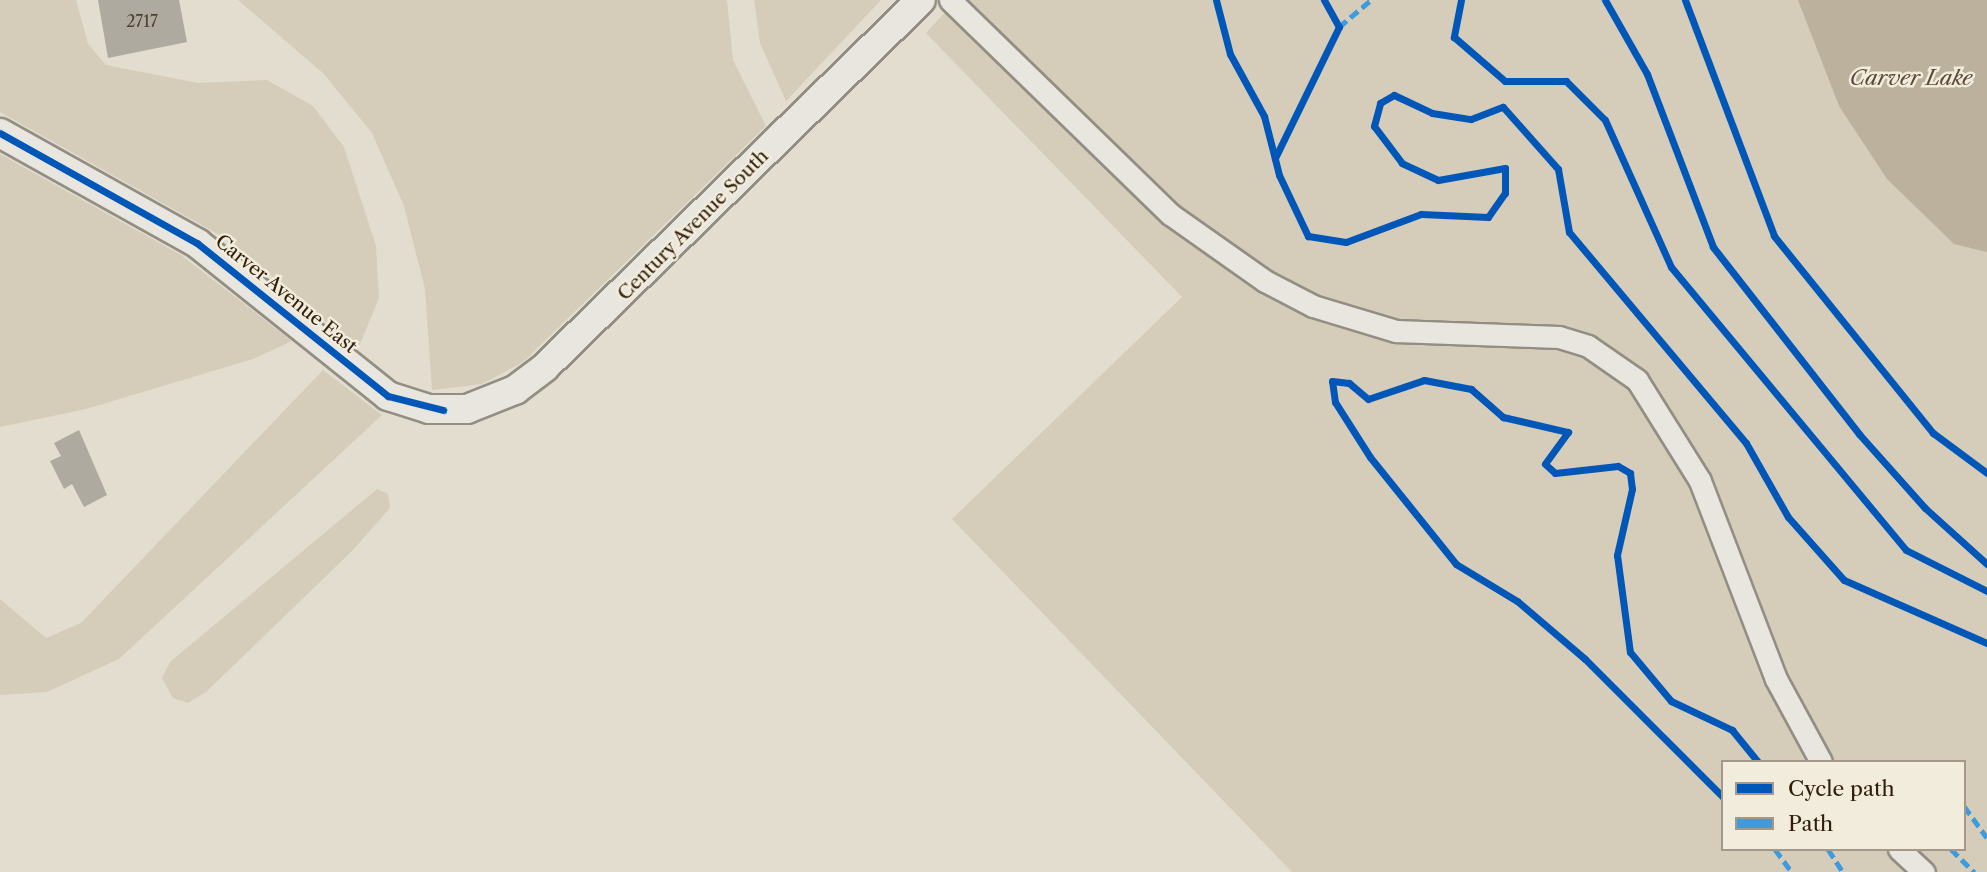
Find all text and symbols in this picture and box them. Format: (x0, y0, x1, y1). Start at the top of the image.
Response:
house number: 2717 (126, 11, 158, 31)
water label: Carver Lake (1850, 65, 1972, 91)
street label: Century Avenue South (612, 144, 774, 306)
street label: Carver Avenue East (210, 230, 362, 358)
legend (1721, 760, 1966, 851)
text: Cycle path (1788, 776, 1895, 801)
text: Path (1788, 811, 1833, 836)

